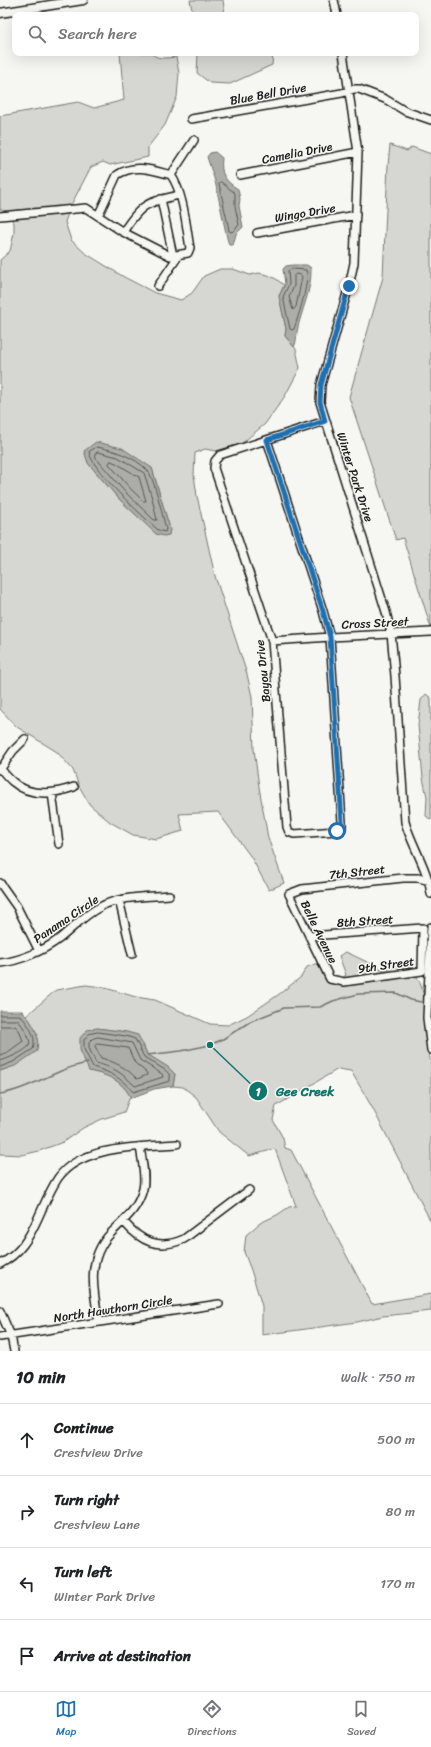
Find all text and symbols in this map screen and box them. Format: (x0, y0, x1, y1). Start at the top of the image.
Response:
search box (12, 12, 419, 56)
text: Search here (58, 21, 137, 47)
icon: search (26, 23, 48, 45)
street label: Blue Bell Drive (228, 76, 308, 112)
street label: Camelia Drive (260, 135, 334, 171)
street label: Wingo Drive (273, 197, 337, 229)
route end (340, 277, 358, 295)
street label: Winter Park Drive (330, 429, 380, 525)
street label: Cross Street (341, 610, 410, 636)
street label: Bayou Drive (249, 639, 277, 703)
route start (328, 822, 346, 840)
street label: 7th Street (328, 858, 386, 886)
street label: Panama Circle (29, 889, 103, 949)
street label: Belle Avenue (294, 897, 344, 967)
street label: 8th Street (336, 908, 394, 934)
street label: 9th Street (356, 950, 416, 980)
callout: Gee Creek (248, 1079, 342, 1104)
text: Gee Creek (275, 1080, 335, 1103)
text: 1 (255, 1081, 261, 1103)
street label: North Hawthorn Circle (52, 1289, 174, 1329)
text: 10 min (16, 1362, 65, 1392)
text: Walk · 750 m (341, 1366, 415, 1389)
text: Continue (54, 1415, 114, 1441)
text: 500 m (377, 1428, 415, 1451)
icon: ahead (16, 1429, 38, 1451)
text: Crestview Drive (54, 1441, 143, 1464)
text: Turn right (54, 1487, 119, 1513)
text: 80 m (386, 1500, 415, 1523)
icon: right (16, 1501, 38, 1523)
text: Crestview Lane (54, 1513, 140, 1536)
text: Turn left (54, 1559, 112, 1585)
text: 170 m (380, 1572, 415, 1595)
icon: left (16, 1573, 38, 1595)
text: Winter Park Drive (54, 1585, 155, 1608)
text: Arrive at destination (54, 1643, 191, 1669)
icon: arrive (16, 1645, 38, 1667)
tab: Map (55, 1698, 77, 1741)
tab: Directions (187, 1698, 237, 1741)
tab: Saved (347, 1698, 376, 1741)

